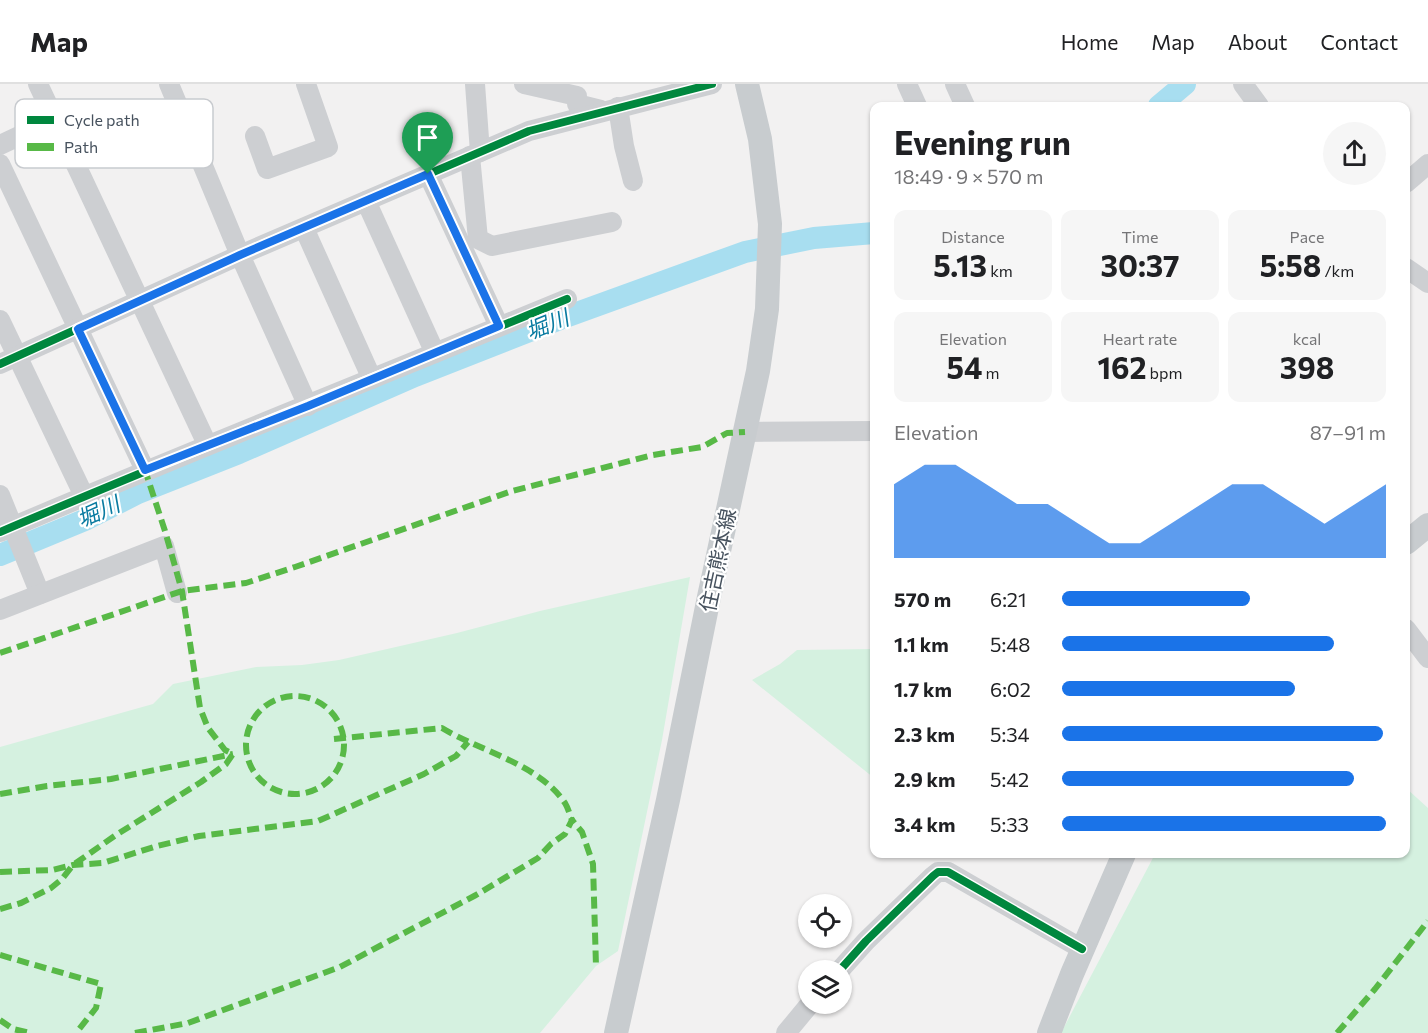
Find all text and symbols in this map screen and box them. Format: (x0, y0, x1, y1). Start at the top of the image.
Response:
text: Map (30, 24, 88, 58)
text: Home (1061, 29, 1118, 54)
text: Map (1151, 29, 1195, 54)
text: About (1228, 29, 1287, 54)
text: Contact (1320, 29, 1398, 54)
legend (15, 99, 213, 168)
text: Cycle path (64, 110, 140, 129)
pin (402, 112, 453, 174)
icon: arrive (411, 121, 444, 154)
text: Evening run (894, 121, 1071, 162)
button: share (1323, 122, 1386, 185)
text: Path (64, 137, 98, 156)
text: 18:49 · 9 × 570 m (894, 164, 1043, 188)
text: Distance (941, 227, 1005, 246)
text: Time (1122, 227, 1158, 246)
text: Pace (1290, 227, 1324, 246)
text: 5.13 (933, 246, 987, 283)
text: 30:37 (1100, 246, 1180, 283)
text: 5:58 (1260, 246, 1321, 283)
text: km (987, 261, 1013, 280)
text: /km (1321, 261, 1354, 280)
water label: 堀川 (522, 302, 574, 345)
text: Elevation (939, 329, 1007, 348)
text: Heart rate (1103, 329, 1177, 348)
text: kcal (1293, 329, 1321, 348)
text: 54 (947, 348, 982, 385)
text: 162 (1098, 348, 1147, 385)
text: 398 (1280, 348, 1334, 385)
text: m (982, 363, 999, 382)
text: bpm (1147, 363, 1182, 382)
text: Elevation (894, 420, 979, 444)
text: 87–91 m (1310, 420, 1386, 444)
water label: 堀川 (72, 489, 125, 532)
street label: 住吉熊本線 (694, 506, 740, 614)
text: 570 m (894, 587, 951, 611)
text: 6:21 (990, 587, 1027, 611)
text: 1.1 km (894, 632, 949, 656)
text: 5:48 (990, 632, 1030, 656)
text: 1.7 km (894, 677, 952, 701)
text: 6:02 (990, 677, 1031, 701)
text: 2.3 km (894, 722, 955, 746)
text: 5:34 (990, 722, 1030, 746)
text: 2.9 km (894, 767, 955, 791)
text: 5:42 (990, 767, 1029, 791)
text: 3.4 km (894, 812, 956, 836)
text: 5:33 (990, 812, 1029, 836)
map controls (798, 894, 852, 1014)
button: locate (798, 894, 852, 948)
button: layers (798, 960, 852, 1014)

